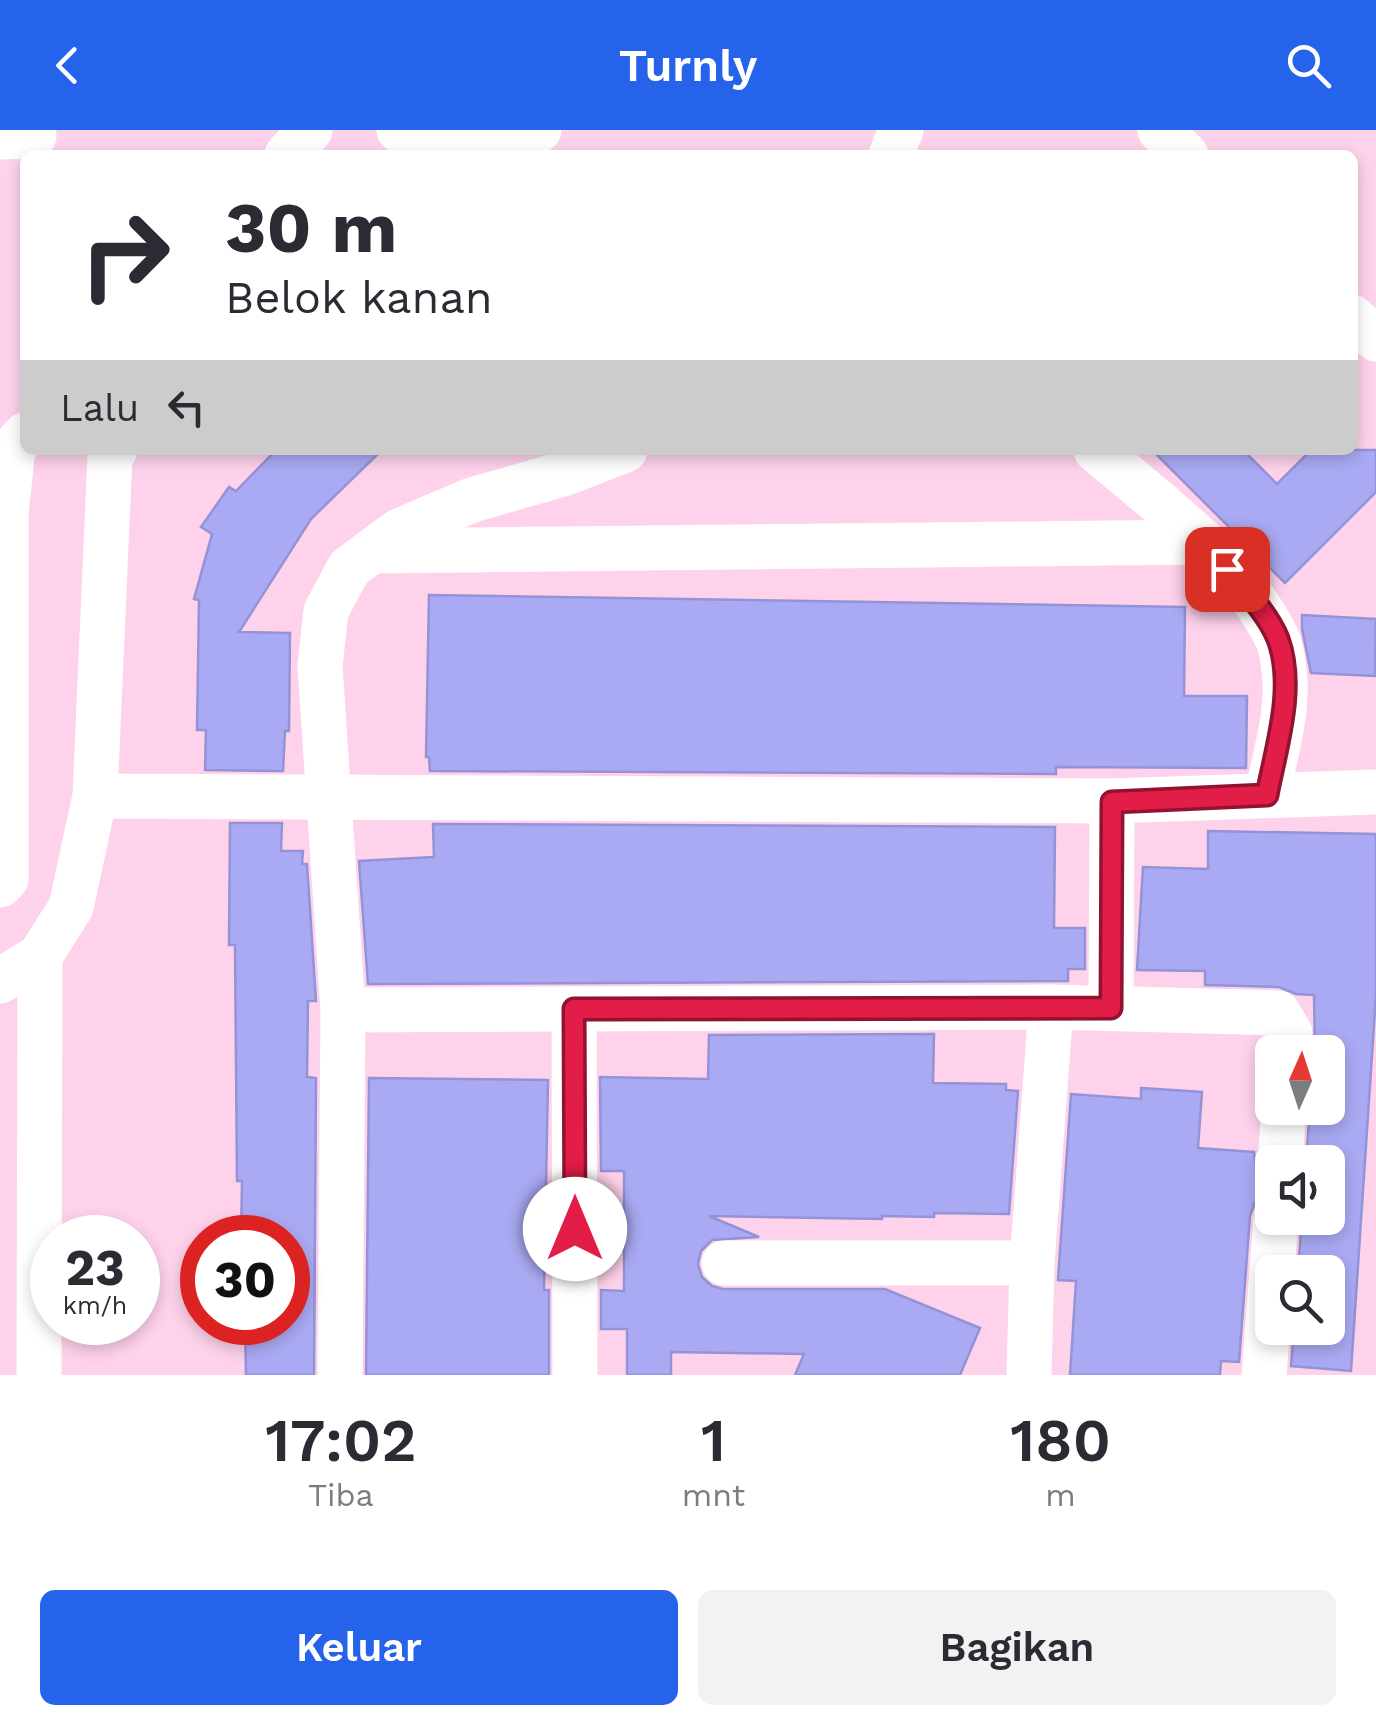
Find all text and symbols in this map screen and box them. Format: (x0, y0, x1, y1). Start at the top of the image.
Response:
icon: back (40, 38, 95, 93)
icon: search (1281, 38, 1336, 93)
text: Turnly (619, 39, 757, 92)
text: 30 m (225, 187, 397, 269)
icon: right (60, 190, 190, 320)
text: Belok kanan (225, 271, 493, 324)
icon: left (159, 380, 214, 435)
text: Lalu (60, 386, 139, 430)
pin (1185, 527, 1270, 612)
icon: arrive (1200, 542, 1255, 597)
north arrow (1255, 1035, 1345, 1125)
map controls (1255, 1035, 1345, 1345)
button: sound (1255, 1145, 1345, 1235)
position arrow (523, 1177, 627, 1281)
speed limit sign: 30 (180, 1215, 310, 1345)
text: 23 (65, 1238, 125, 1297)
button: search (1255, 1255, 1345, 1345)
text: km/h (63, 1291, 127, 1320)
text: 17:02 (265, 1405, 417, 1476)
text: 1 (701, 1405, 726, 1476)
text: 180 (1010, 1405, 1111, 1476)
text: Tiba (308, 1476, 374, 1514)
text: mnt (682, 1476, 745, 1514)
text: m (1045, 1476, 1076, 1514)
button: Keluar (40, 1590, 678, 1705)
button: Bagikan (698, 1590, 1336, 1705)

